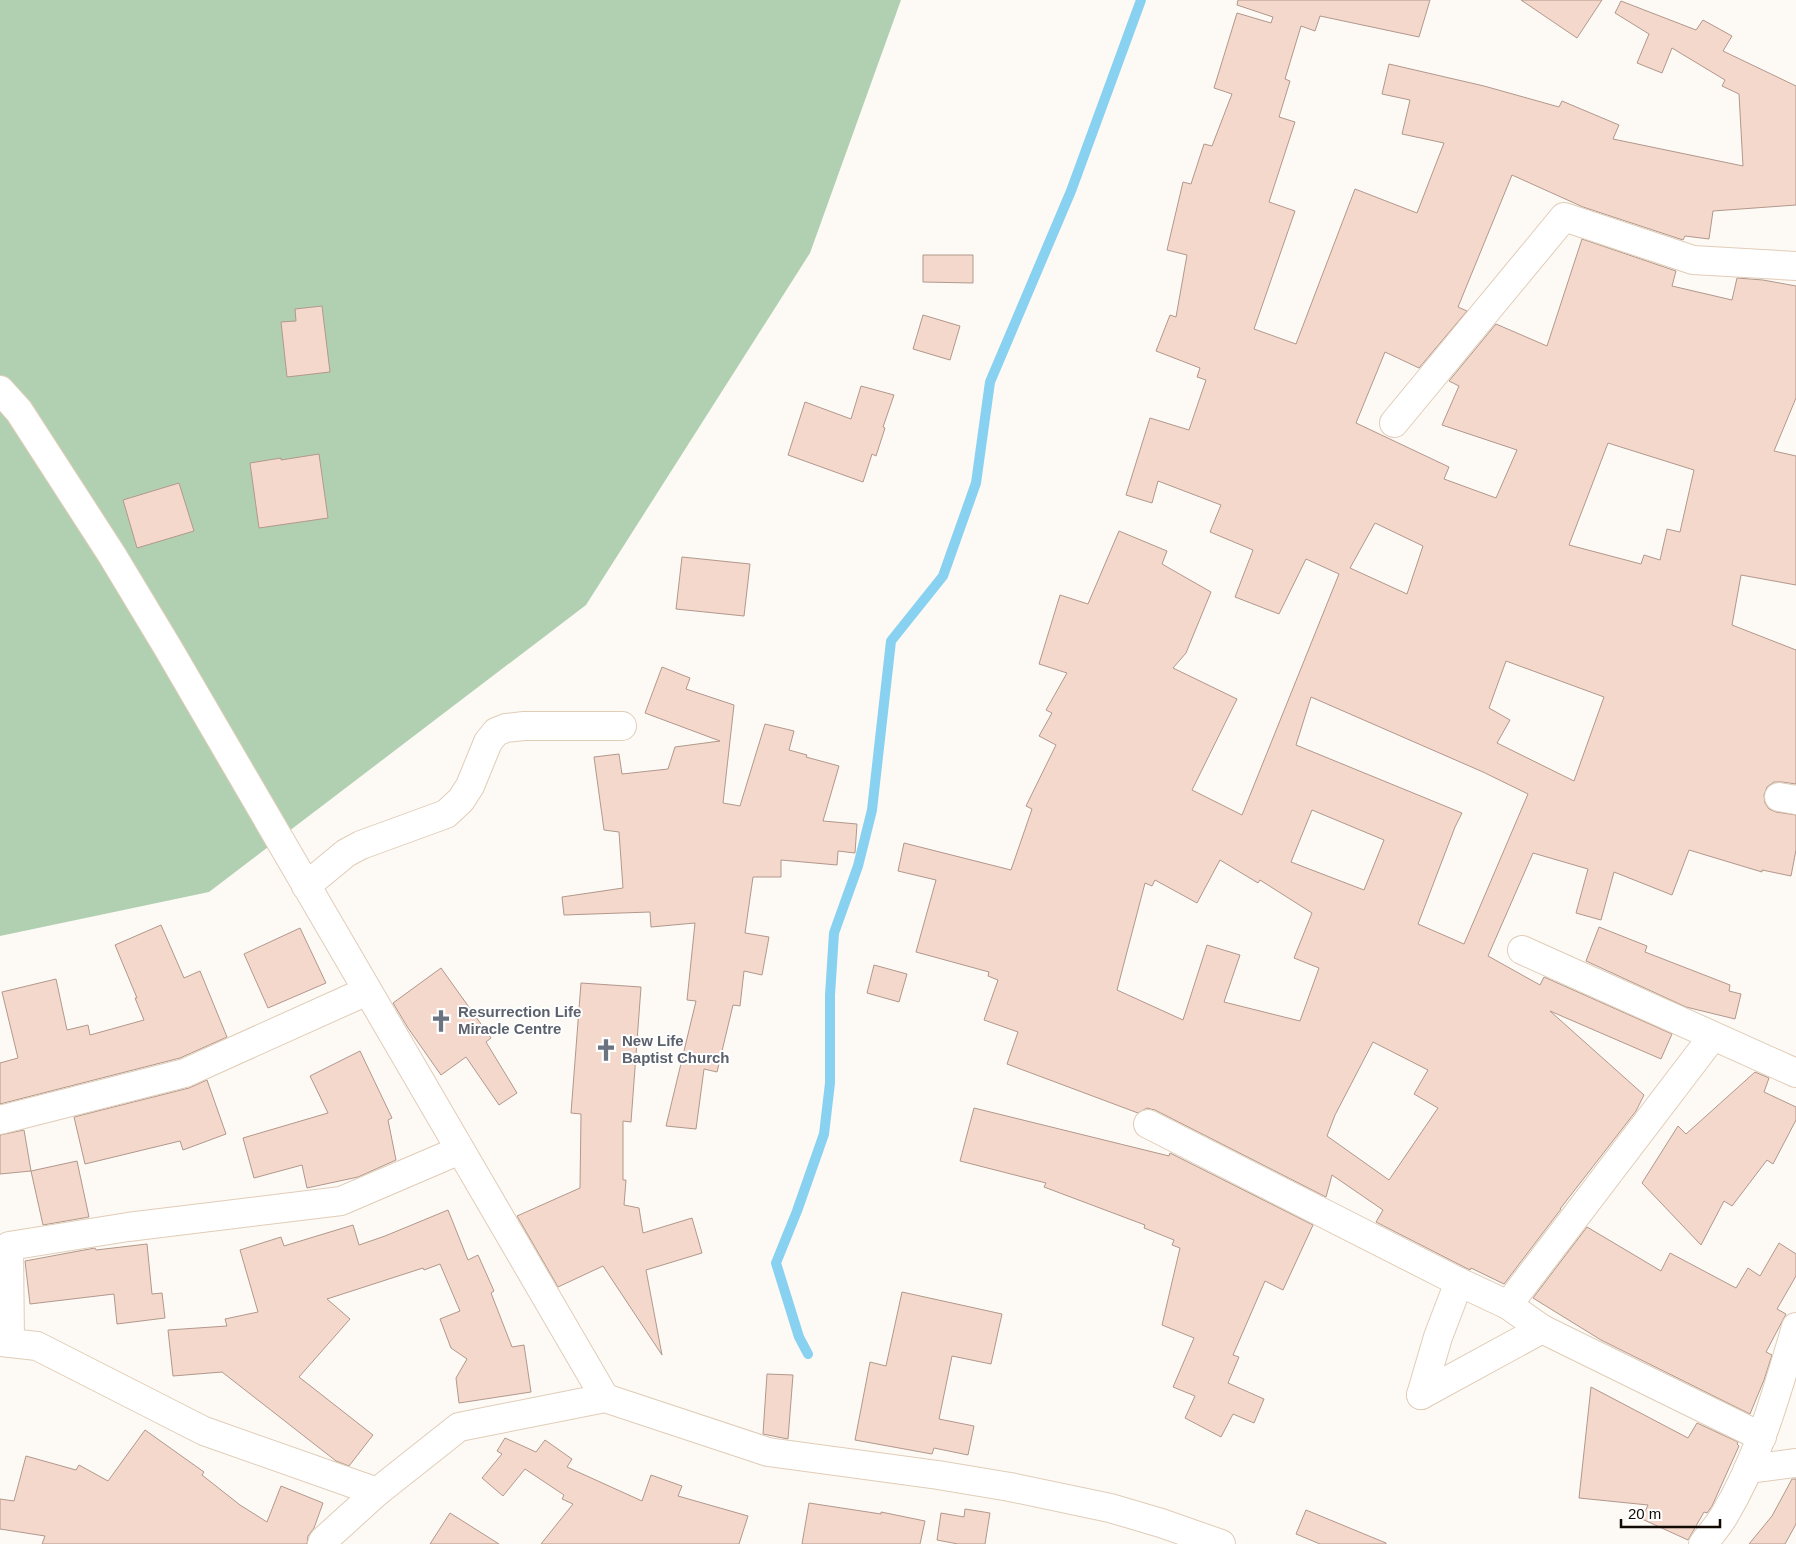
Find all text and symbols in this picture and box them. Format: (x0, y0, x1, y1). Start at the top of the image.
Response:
place label: Resurrection Life Miracle Centre (458, 1003, 581, 1037)
church icon: Resurrection Life Miracle Centre (428, 1008, 454, 1034)
place label: New Life Baptist Church (622, 1032, 730, 1066)
church icon: New Life Baptist Church (593, 1037, 619, 1063)
scale bar (1621, 1496, 1720, 1528)
text: 20 m (1628, 1505, 1661, 1522)

